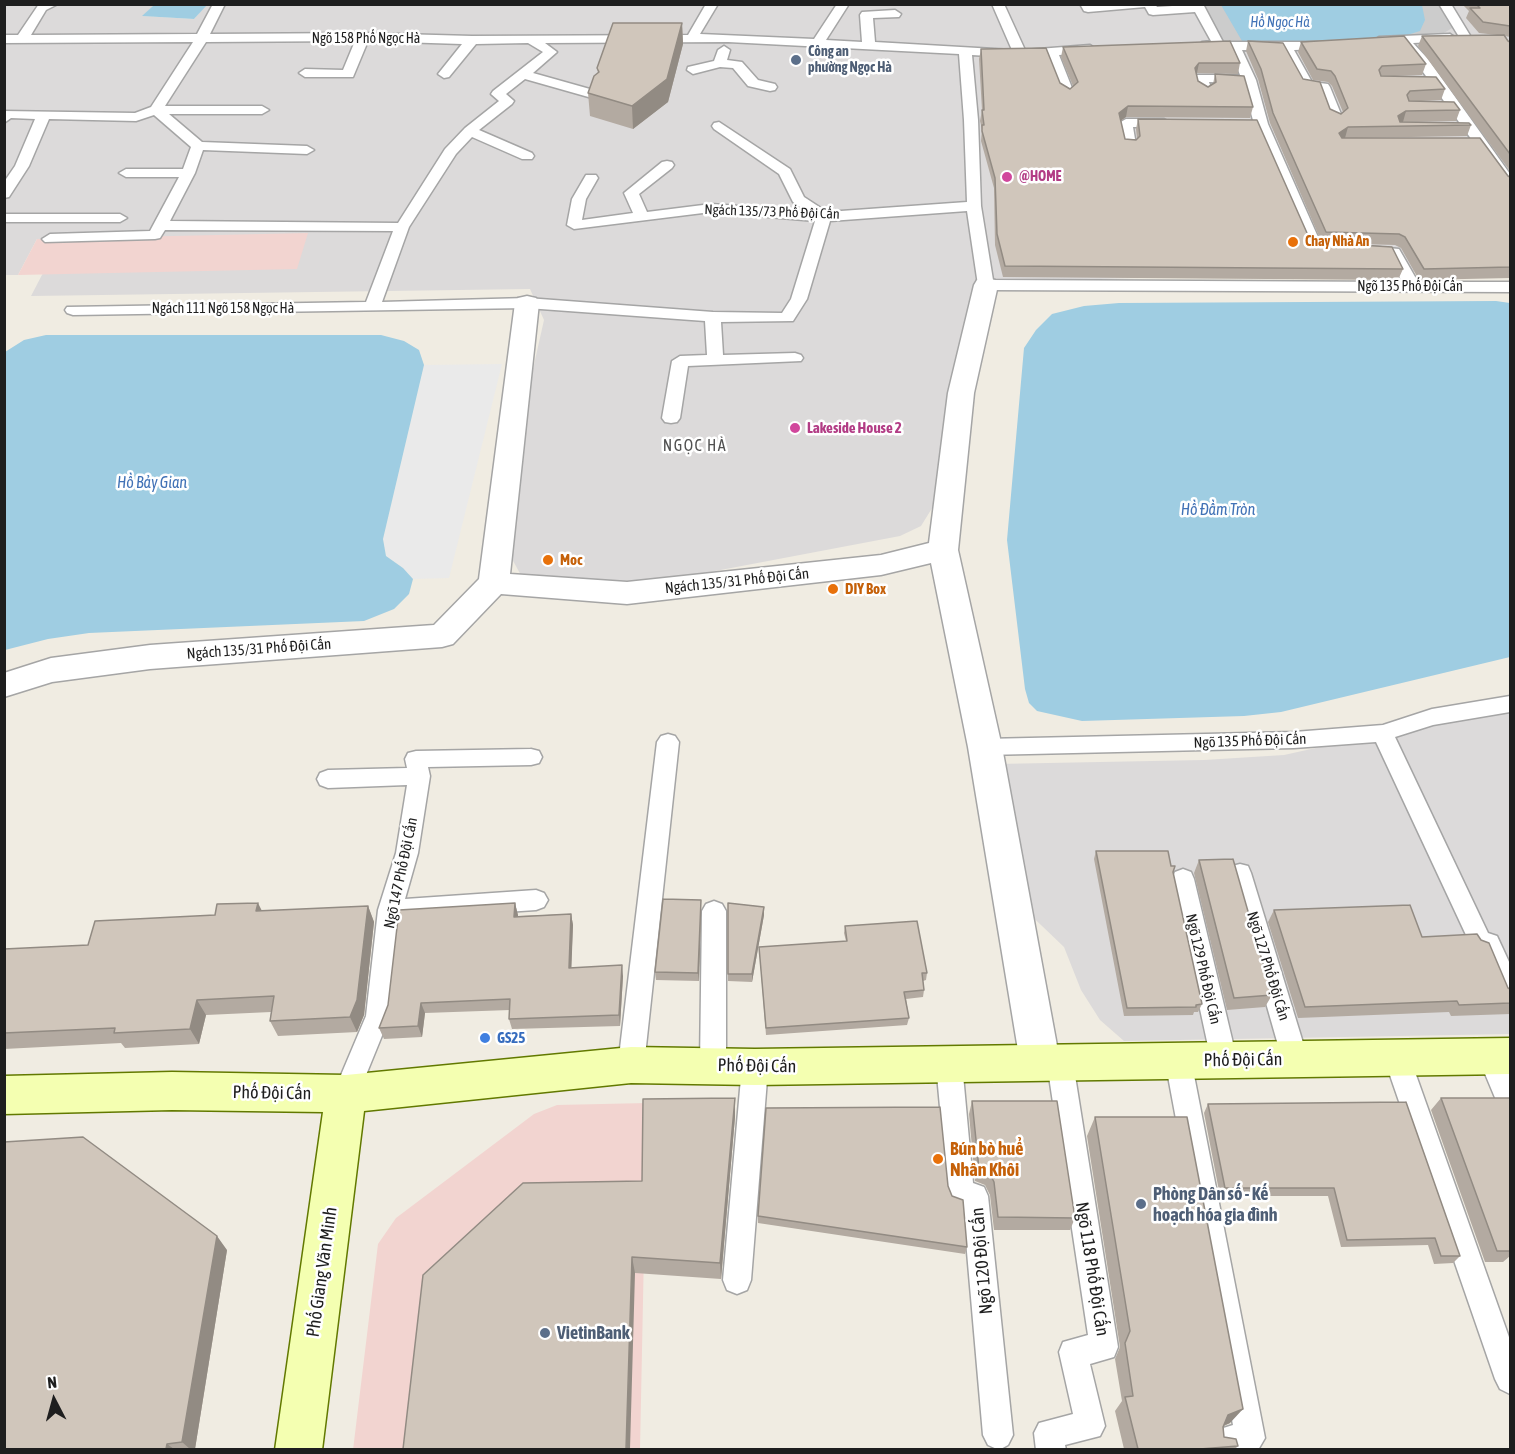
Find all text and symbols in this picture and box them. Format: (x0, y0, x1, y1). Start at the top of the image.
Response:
water label: Hồ Ngọc Hà (1250, 15, 1310, 31)
street label: Ngõ 158 Phố Ngọc Hà (312, 31, 420, 47)
place label: Công an phường Ngọc Hà (808, 44, 892, 76)
marker: Công an phường Ngọc Hà (789, 53, 803, 67)
place label: @HOME (1019, 169, 1062, 185)
marker: @HOME (1000, 170, 1014, 184)
street label: Ngách 135/73 Phố Đội Cấn (704, 201, 840, 223)
place label: Chay Nhà An (1305, 234, 1369, 250)
marker: Chay Nhà An (1286, 235, 1300, 249)
street label: Ngõ 135 Phố Đội Cấn (1357, 279, 1463, 295)
street label: Ngách 111 Ngõ 158 Ngọc Hà (152, 301, 294, 317)
place label: Lakeside House 2 (807, 419, 902, 437)
marker: Lakeside House 2 (788, 421, 802, 435)
district label: NGỌC HÀ (663, 436, 727, 456)
water label: Hồ Bảy Gian (117, 473, 187, 493)
water label: Hồ Đầm Tròn (1181, 500, 1255, 520)
place label: Moc (560, 551, 583, 569)
marker: Moc (541, 553, 555, 567)
street label: Ngách 135/31 Phố Đội Cấn (664, 564, 810, 598)
place label: DIY Box (845, 580, 886, 598)
marker: DIY Box (826, 582, 840, 596)
street label: Ngách 135/31 Phố Đội Cấn (186, 635, 332, 663)
street label: Ngõ 135 Phố Đội Cấn (1193, 730, 1307, 752)
street label: Ngõ 147 Phố Đội Cấn (380, 816, 422, 930)
street label: Ngõ 127 Phố Đội Cấn (1243, 909, 1293, 1023)
street label: Ngõ 129 Phố Đội Cấn (1182, 912, 1224, 1026)
place label: GS25 (497, 1029, 525, 1047)
marker: GS25 (478, 1031, 492, 1045)
street label: Phố Đội Cấn (1203, 1049, 1283, 1071)
street label: Phố Đội Cấn (717, 1055, 797, 1077)
street label: Phố Đội Cấn (232, 1082, 312, 1104)
place label: Bún bò huể Nhân Khôi (950, 1138, 1023, 1180)
marker: Bún bò huể Nhân Khôi (931, 1152, 945, 1166)
place label: Phòng Dân số - Kế hoạch hóa gia đình (1153, 1183, 1277, 1226)
marker: Phòng Dân số - Kế hoạch hóa gia đình (1134, 1197, 1148, 1211)
street label: Ngõ 118 Phố Đội Cấn (1071, 1200, 1113, 1338)
street label: Phố Giang Văn Minh (302, 1206, 342, 1338)
street label: Ngõ 120 Đội Cấn (967, 1207, 997, 1315)
place label: VietinBank (557, 1322, 630, 1344)
marker: VietinBank (538, 1326, 552, 1340)
north arrow (24, 1370, 84, 1430)
text: N (46, 1373, 58, 1392)

